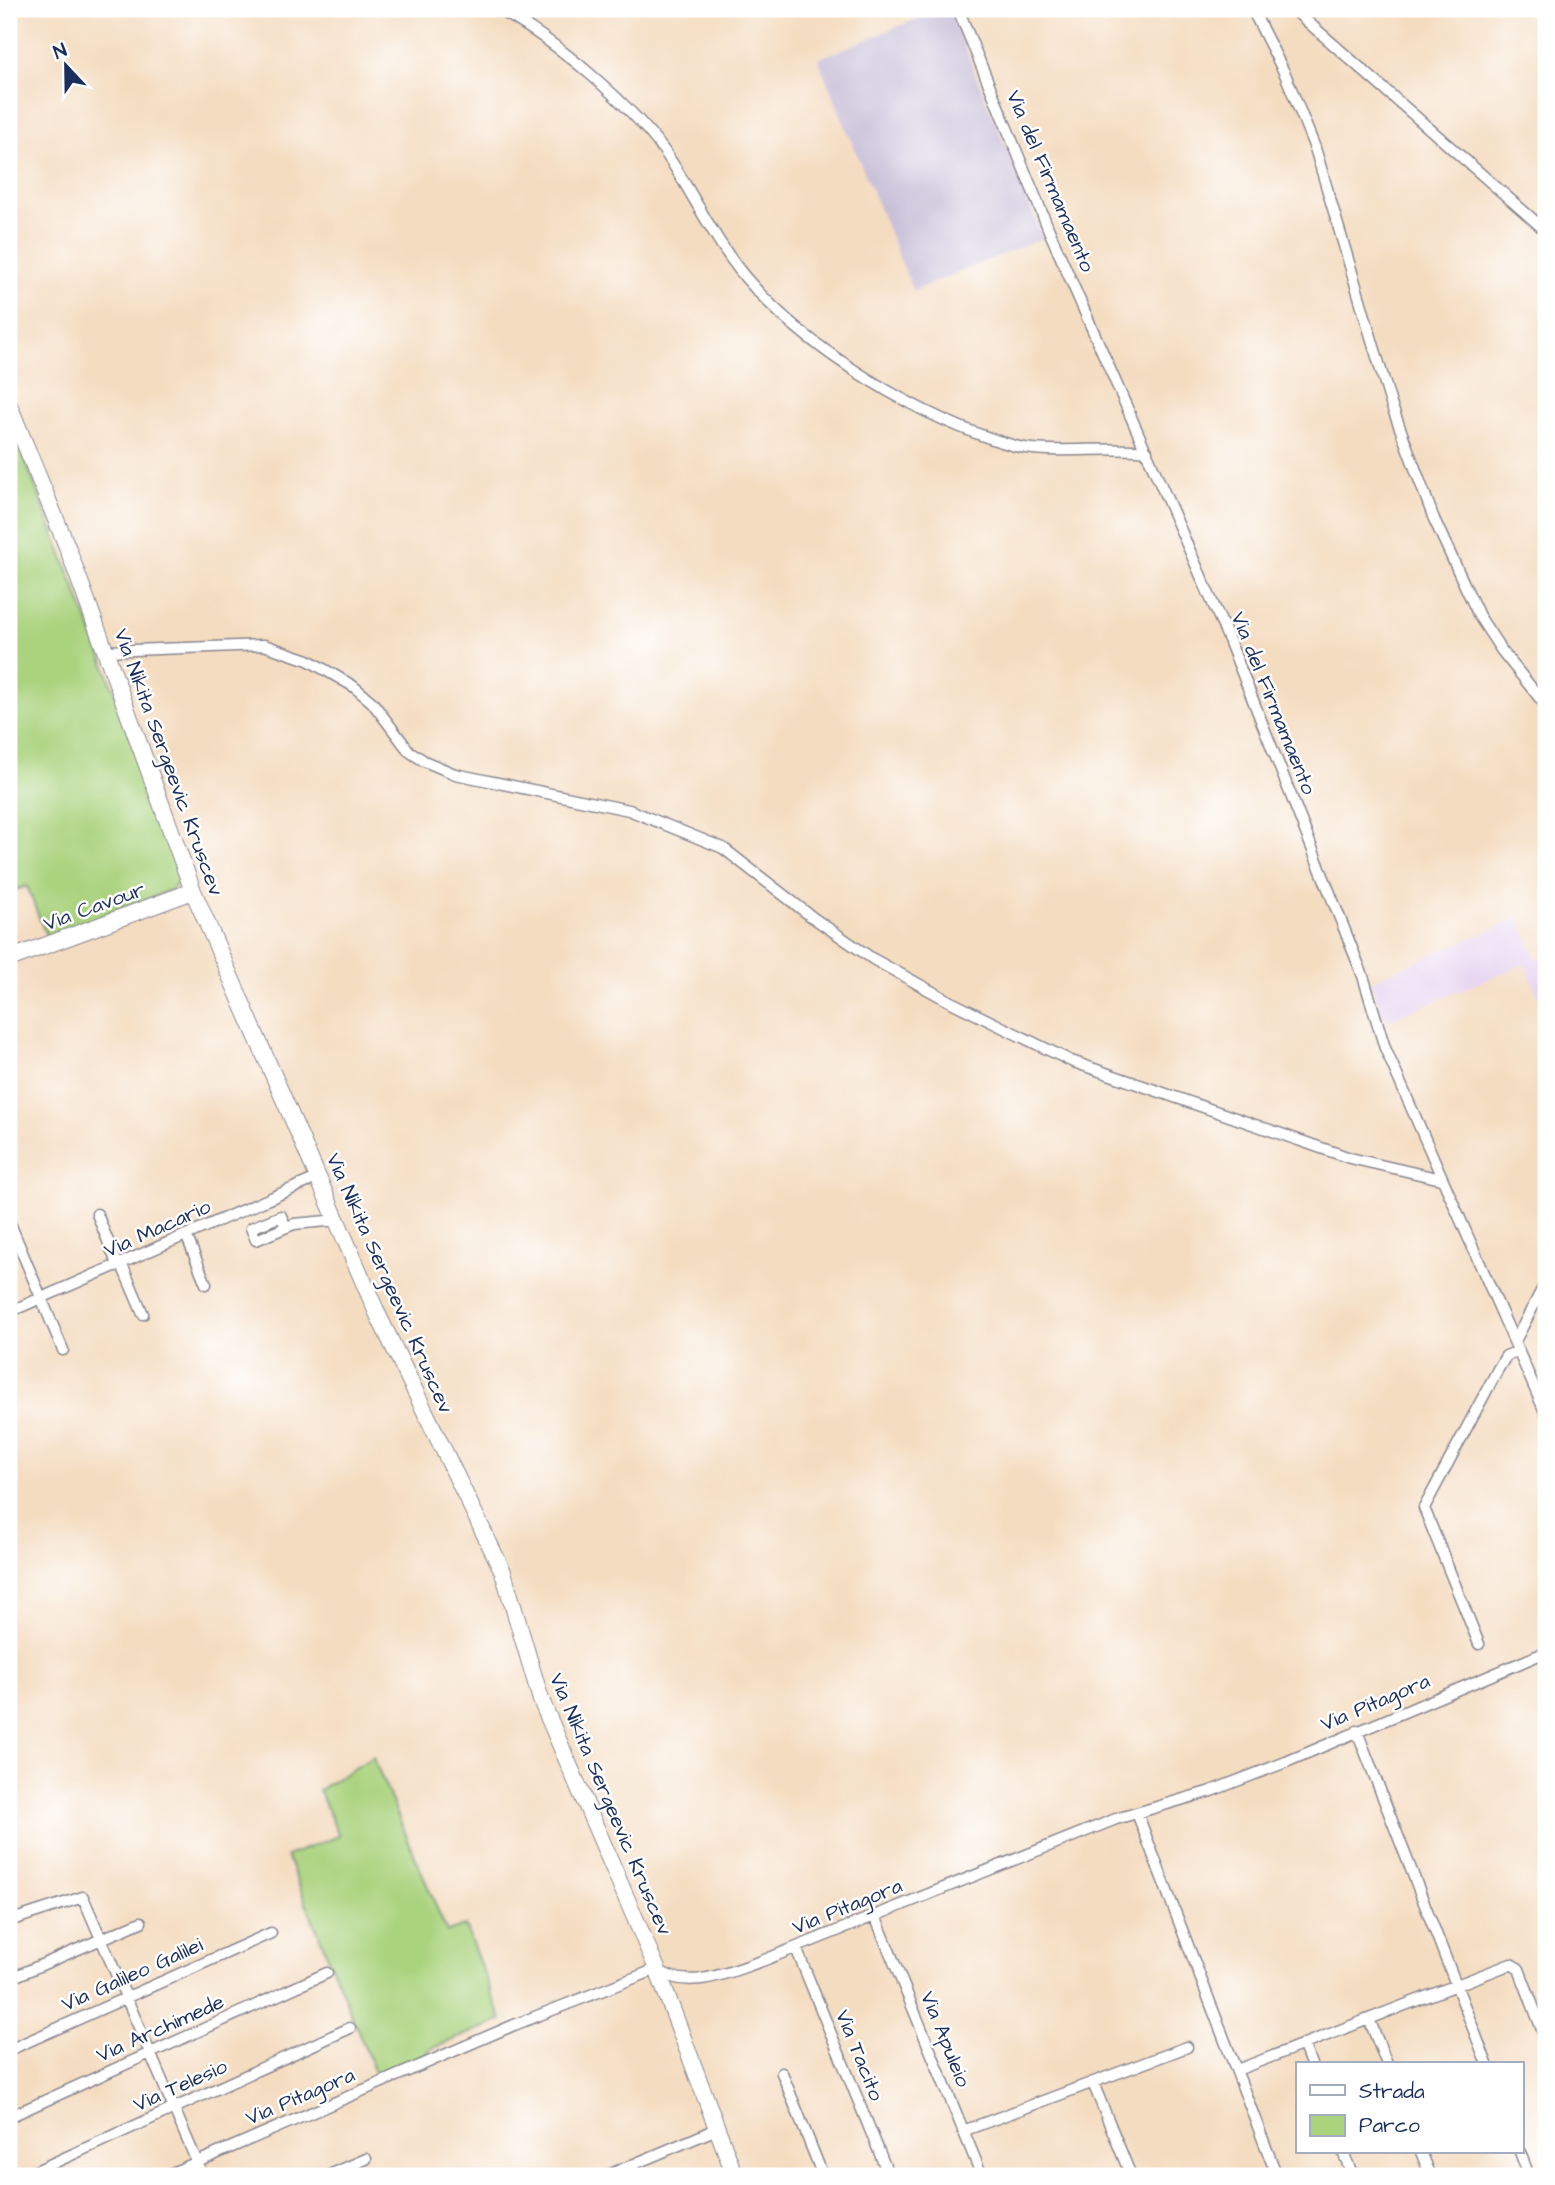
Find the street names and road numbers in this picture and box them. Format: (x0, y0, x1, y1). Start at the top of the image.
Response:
street label: Via del Firmamaento (999, 86, 1102, 277)
street label: Via del Firmamaento (1224, 607, 1324, 799)
street label: Via Nikita Sergeevic Kruscev (105, 625, 230, 901)
street label: Via Cavour (39, 875, 149, 938)
street label: Via Nikita Sergeevic Kruscev (317, 1148, 460, 1419)
street label: Via Macario (99, 1192, 215, 1265)
street label: Via Pitagora (1316, 1666, 1435, 1740)
street label: Via Nikita Sergeevic Kruscev (540, 1669, 679, 1941)
street label: Via Pitagora (788, 1871, 907, 1944)
street label: Via Galileo Galilei (57, 1930, 207, 2019)
street label: Via Archimede (92, 1987, 229, 2070)
street label: Via Apuleio (912, 1987, 978, 2092)
street label: Via Tacito (828, 2005, 891, 2105)
street label: Via Telesio (129, 2052, 232, 2119)
street label: Via Pitagora (241, 2060, 360, 2134)

